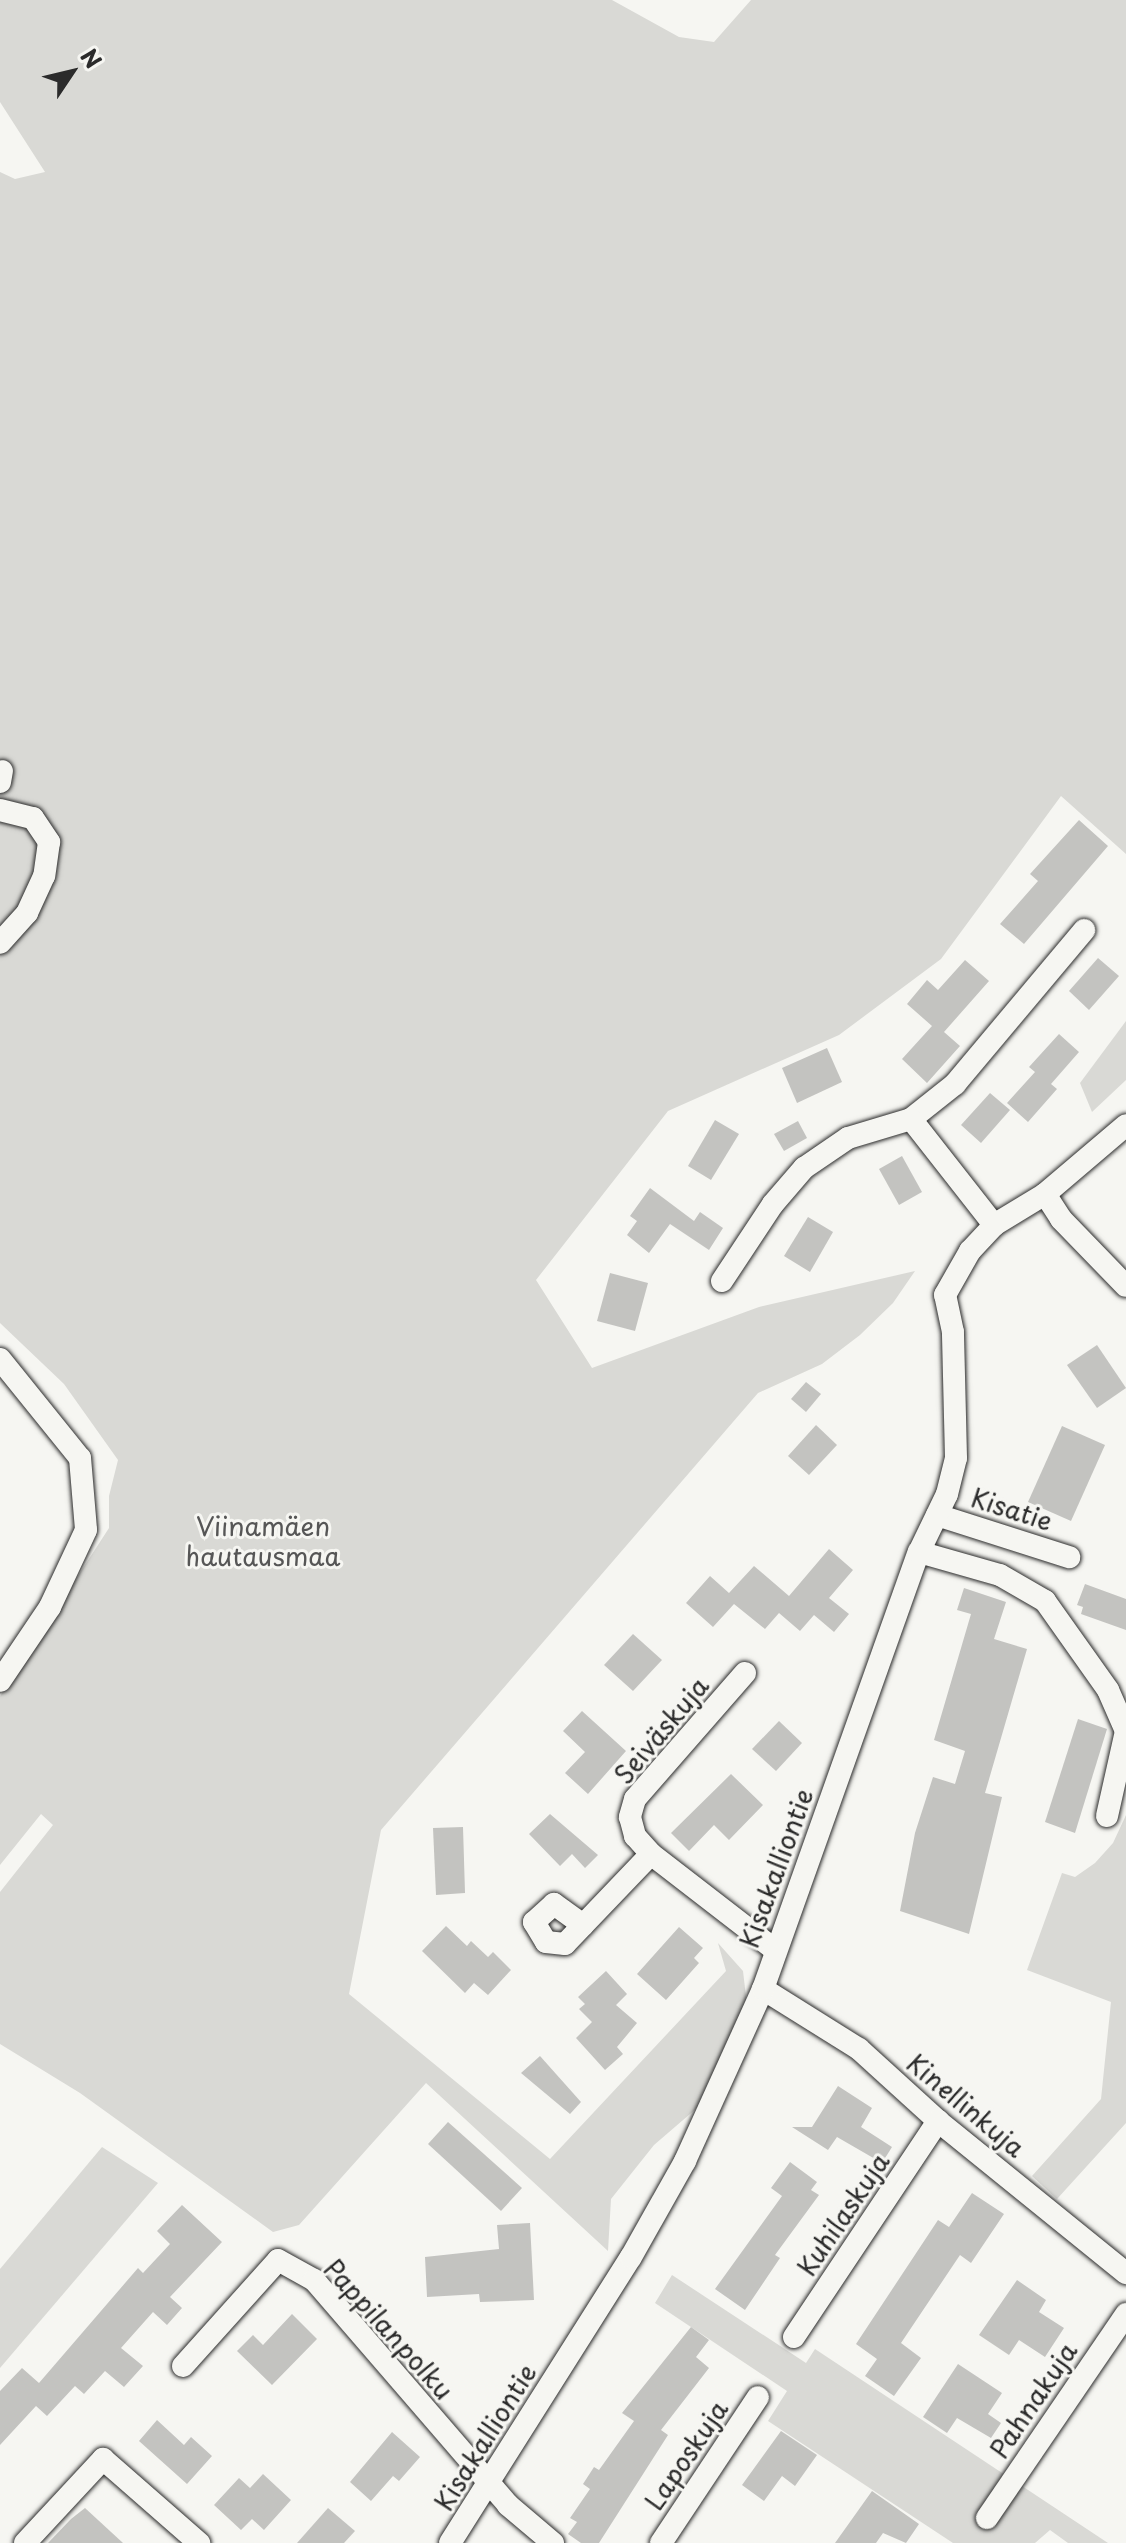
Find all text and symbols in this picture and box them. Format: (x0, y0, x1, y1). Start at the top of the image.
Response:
north arrow (32, 32, 112, 112)
text: N (74, 41, 111, 75)
street label: Kisatie (968, 1481, 1056, 1537)
park label: Viinamäen hautausmaa (186, 1510, 340, 1572)
street label: Seiväskuja (607, 1670, 715, 1790)
street label: Kisakalliontie (733, 1784, 819, 1952)
street label: Kinellinkuja (901, 2047, 1031, 2163)
street label: Kuhilaskuja (791, 2147, 895, 2281)
street label: Pappilanpolku (318, 2253, 460, 2405)
street label: Pahnakuja (983, 2336, 1083, 2464)
street label: Kisakalliontie (428, 2358, 542, 2516)
street label: Laposkuja (638, 2394, 734, 2516)

